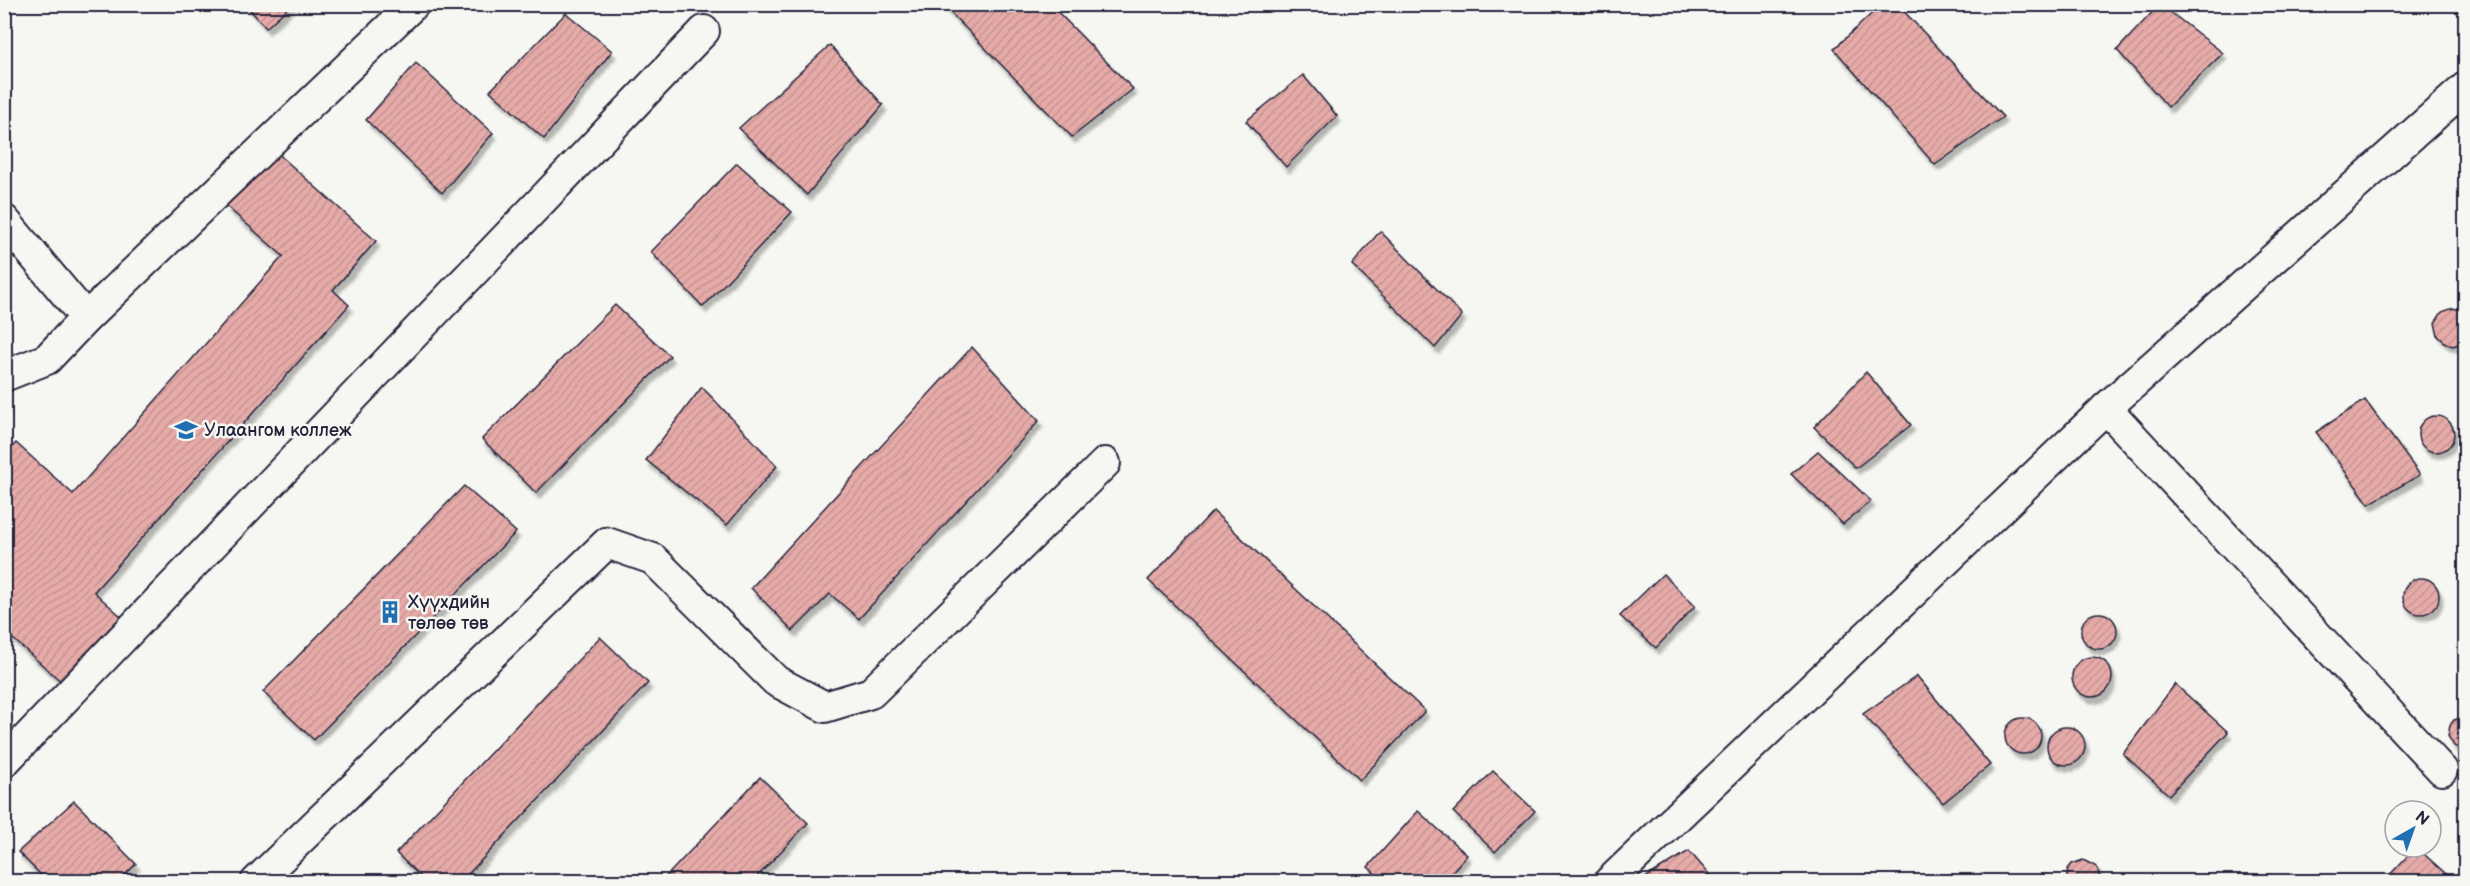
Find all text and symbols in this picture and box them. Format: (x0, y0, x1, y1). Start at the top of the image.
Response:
school or university icon: Улаангом коллеж (173, 417, 199, 443)
place label: Улаангом коллеж (204, 420, 352, 441)
place label: Хүүхдийн төлөө төв (408, 592, 490, 634)
building icon: Хүүхдийн төлөө төв (377, 599, 403, 625)
north arrow (2383, 799, 2443, 859)
text: N (2411, 808, 2432, 830)

